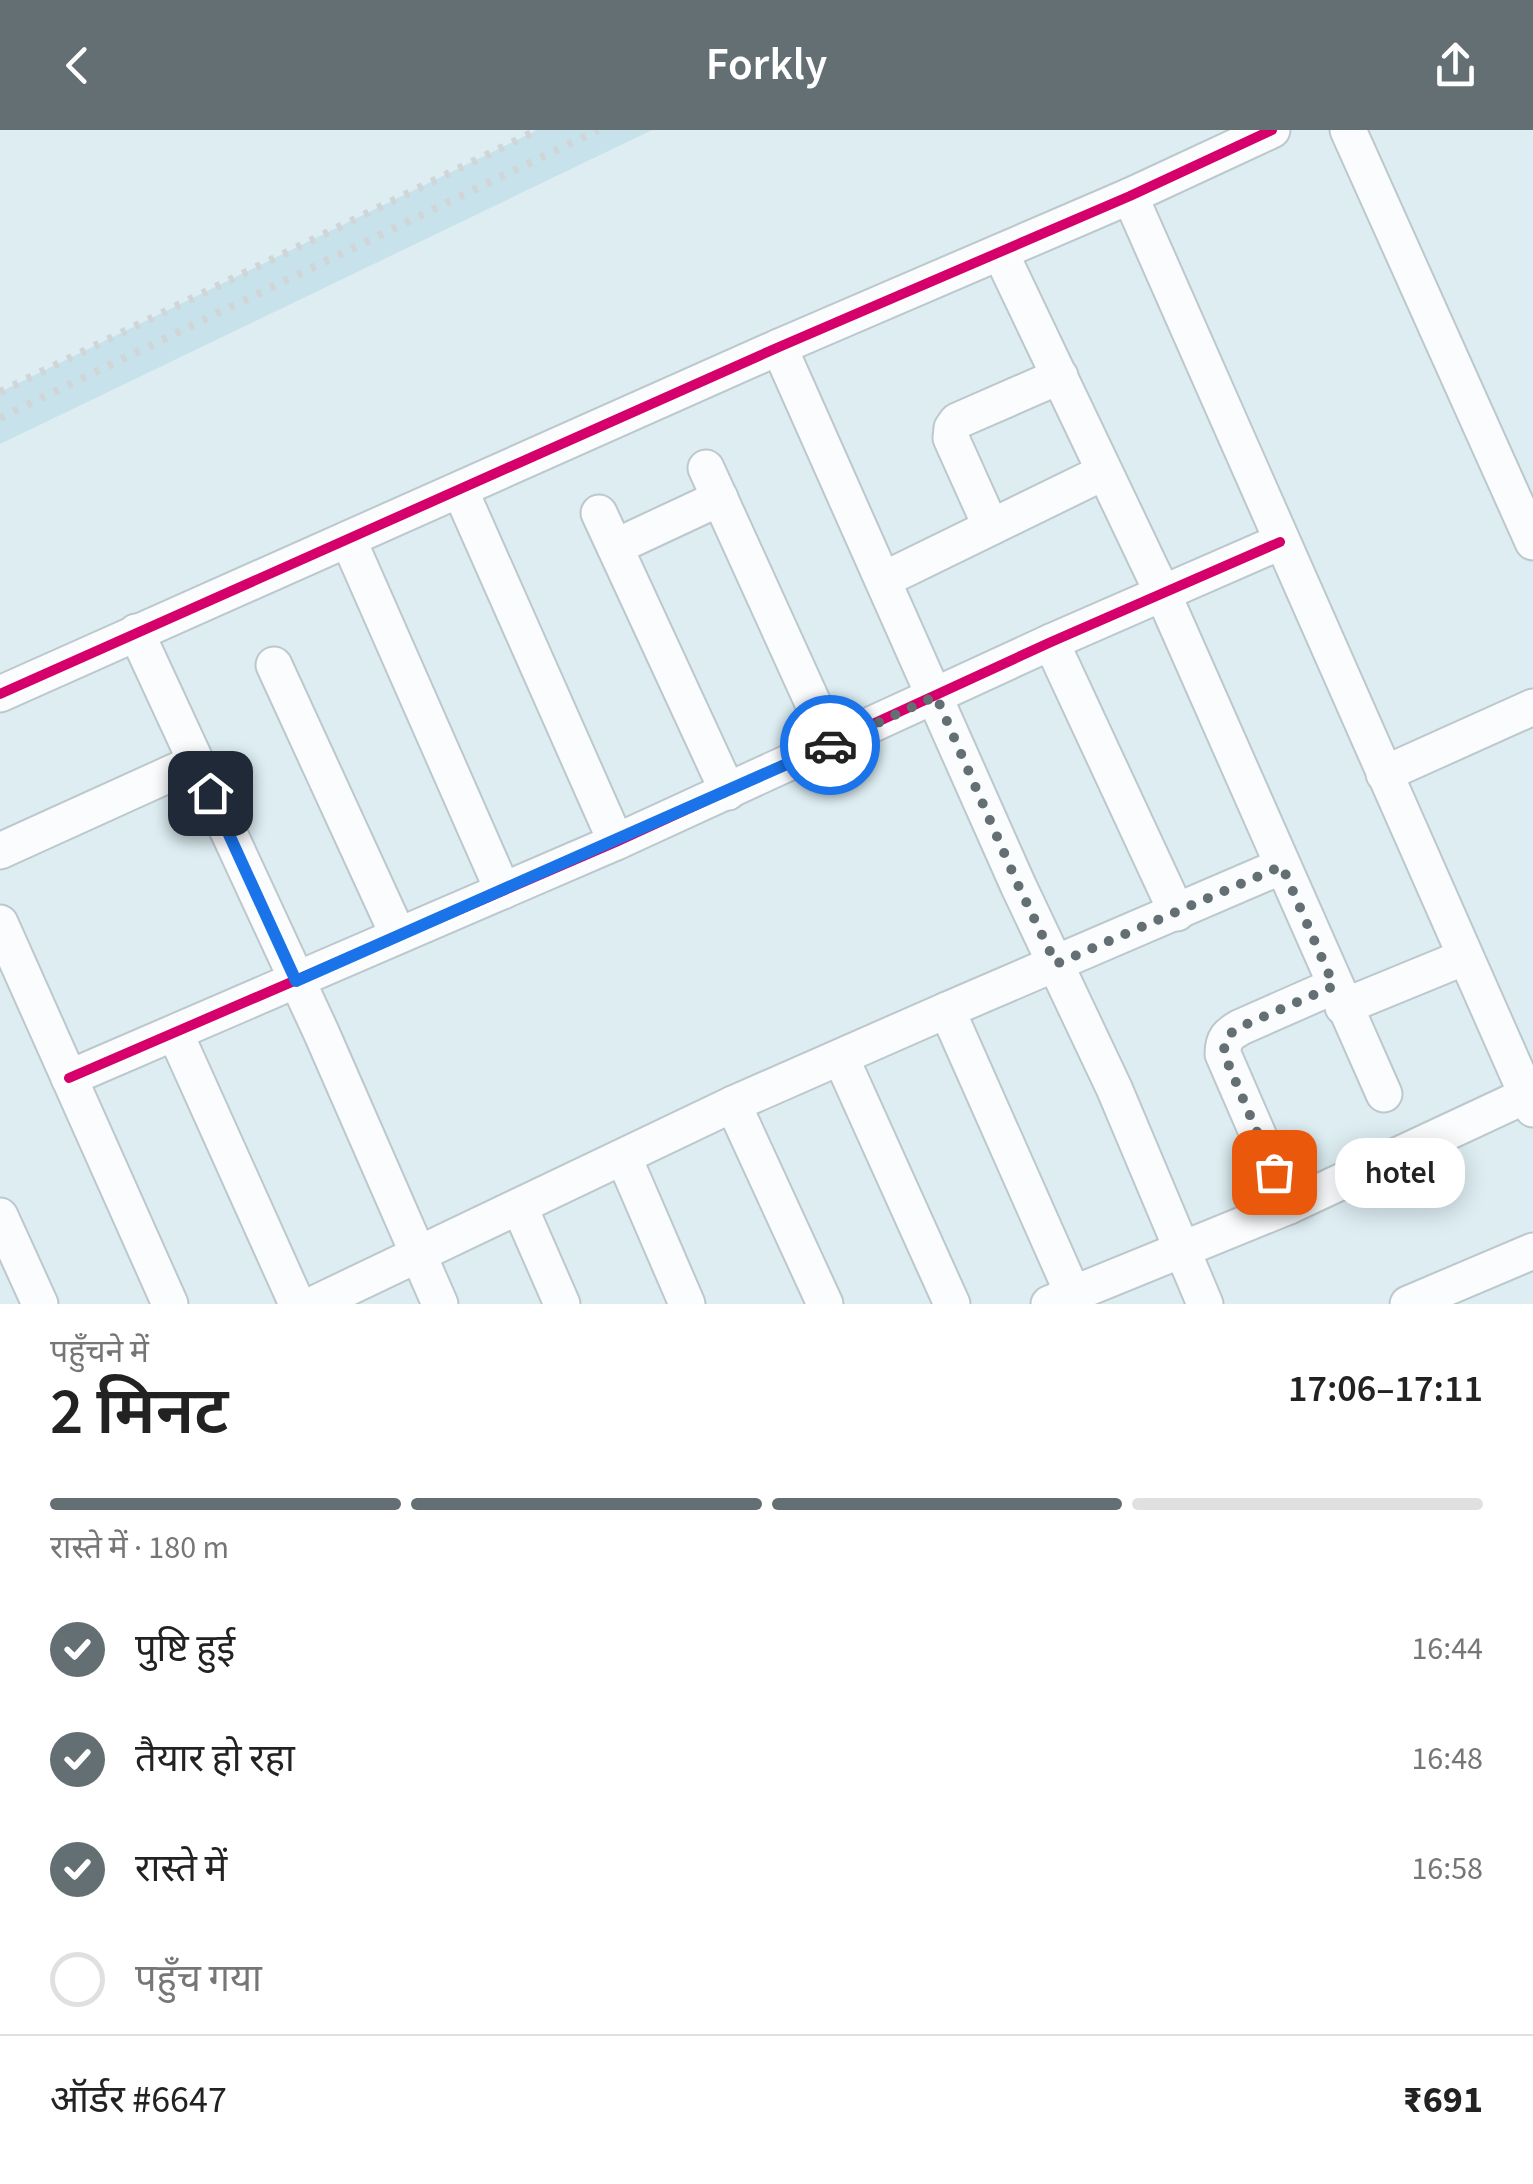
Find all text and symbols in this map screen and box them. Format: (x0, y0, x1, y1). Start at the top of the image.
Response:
text: Forkly (706, 33, 827, 97)
icon: back (50, 38, 105, 93)
icon: share (1428, 38, 1483, 93)
courier (780, 695, 880, 795)
icon: car (803, 718, 858, 773)
pin (168, 751, 253, 836)
icon: home (183, 766, 238, 821)
pin (1232, 1130, 1317, 1215)
callout: hotel (1334, 1137, 1464, 1207)
icon: bag (1247, 1145, 1302, 1200)
text: hotel (1365, 1150, 1435, 1196)
text: पहुँचने में (50, 1329, 149, 1375)
text: 17:06–17:11 (1288, 1362, 1483, 1416)
text: 2 मिनट (50, 1366, 228, 1459)
text: रास्ते में · 180 m (50, 1525, 229, 1571)
icon: check (50, 1622, 105, 1677)
text: पुष्टि हुई (135, 1622, 235, 1676)
text: 16:44 (1411, 1626, 1483, 1672)
icon: check (50, 1732, 105, 1787)
text: तैयार हो रहा (135, 1732, 295, 1786)
text: 16:48 (1411, 1736, 1483, 1782)
icon: check (50, 1842, 105, 1897)
text: रास्ते में (135, 1842, 227, 1896)
text: 16:58 (1411, 1846, 1483, 1892)
text: पहुँच गया (135, 1952, 262, 2006)
text: ऑर्डर #6647 (50, 2073, 227, 2127)
text: ₹691 (1403, 2073, 1483, 2127)

